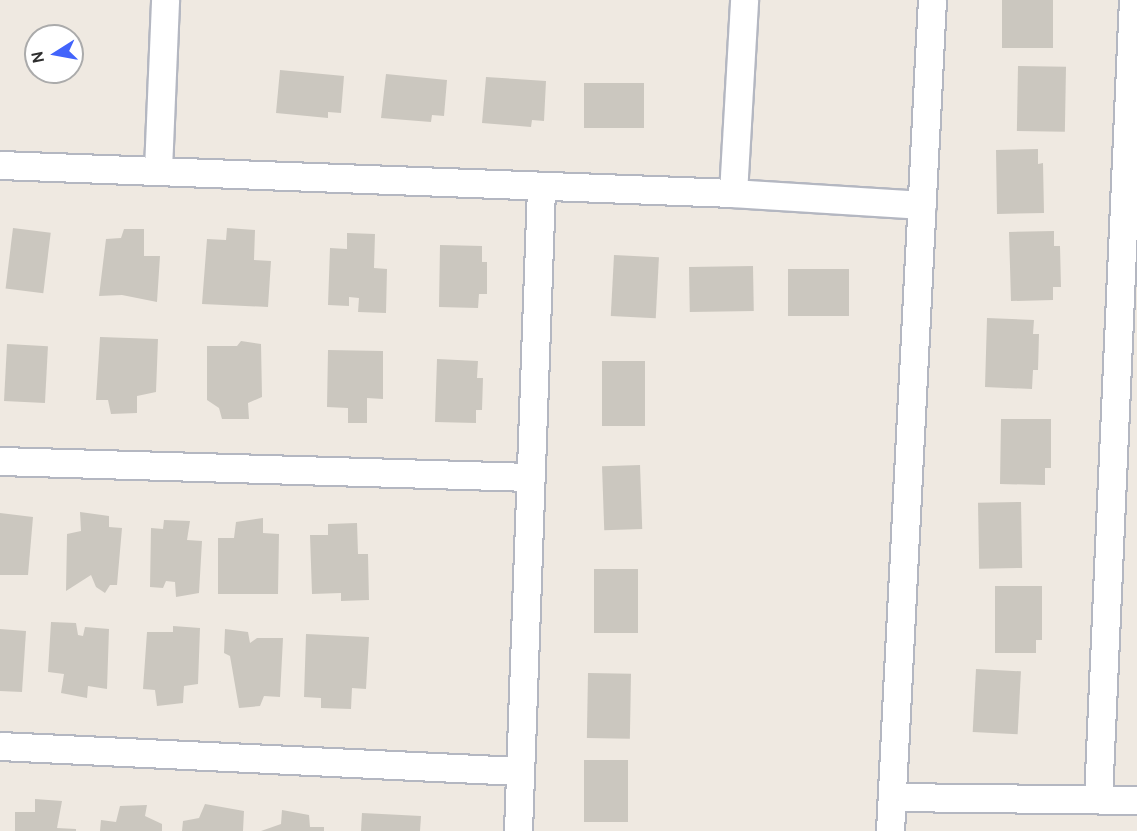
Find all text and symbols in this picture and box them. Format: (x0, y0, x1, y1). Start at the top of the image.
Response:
north arrow (24, 24, 84, 84)
text: N (27, 50, 48, 65)

